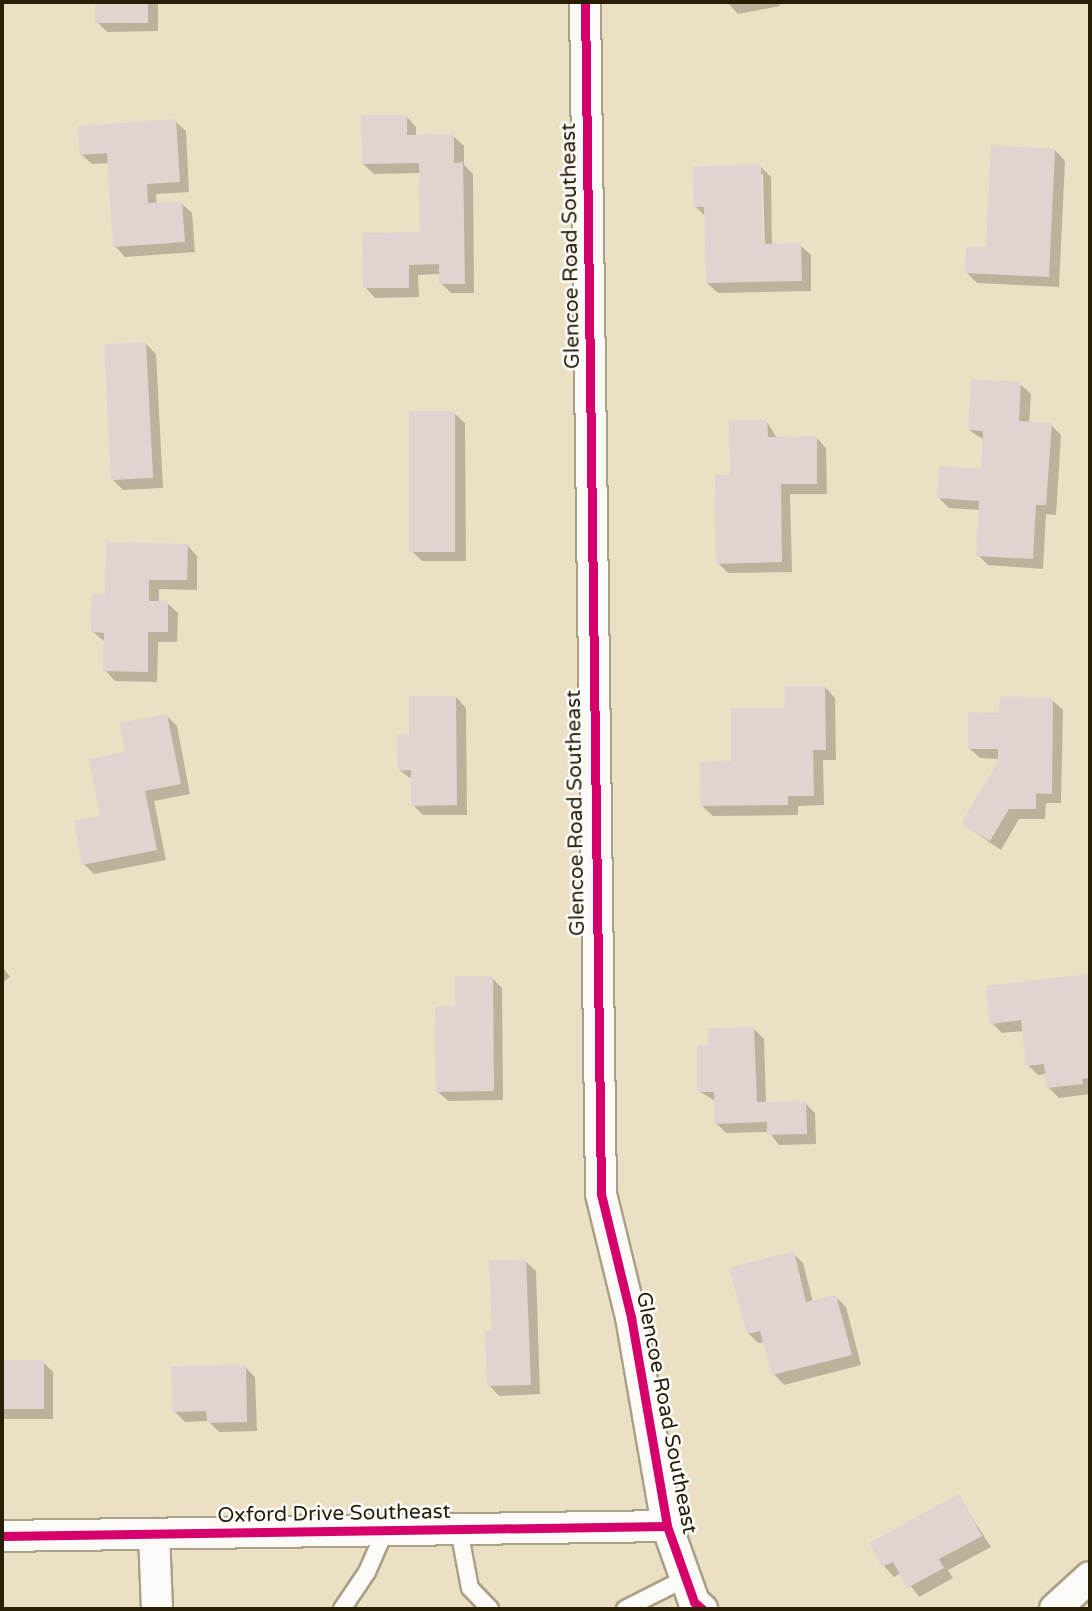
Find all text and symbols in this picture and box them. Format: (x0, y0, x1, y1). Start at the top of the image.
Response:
street label: Glencoe Road Southeast (556, 123, 586, 369)
street label: Glencoe Road Southeast (561, 690, 591, 936)
street label: Glencoe Road Southeast (630, 1290, 702, 1536)
street label: Oxford Drive Southeast (217, 1499, 451, 1529)

